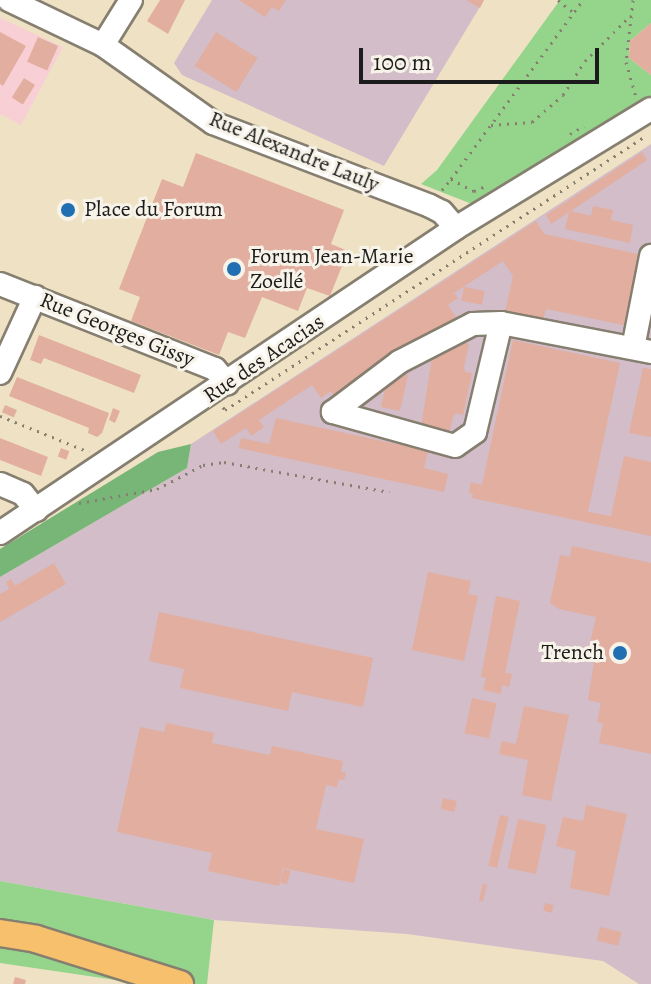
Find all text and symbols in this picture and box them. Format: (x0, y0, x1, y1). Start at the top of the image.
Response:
scale bar (363, 32, 603, 82)
text: 100 m (373, 46, 432, 78)
street label: Rue Alexandre Lauly (205, 106, 383, 198)
place label: Place du Forum (84, 197, 223, 223)
marker: Place du Forum (59, 201, 77, 219)
place label: Forum Jean-Marie Zoellé (250, 243, 414, 294)
marker: Forum Jean-Marie Zoellé (225, 260, 243, 278)
street label: Rue Georges Gissy (36, 287, 198, 373)
street label: Rue des Acacias (198, 309, 330, 409)
place label: Trench (541, 640, 604, 666)
marker: Trench (611, 644, 629, 662)

